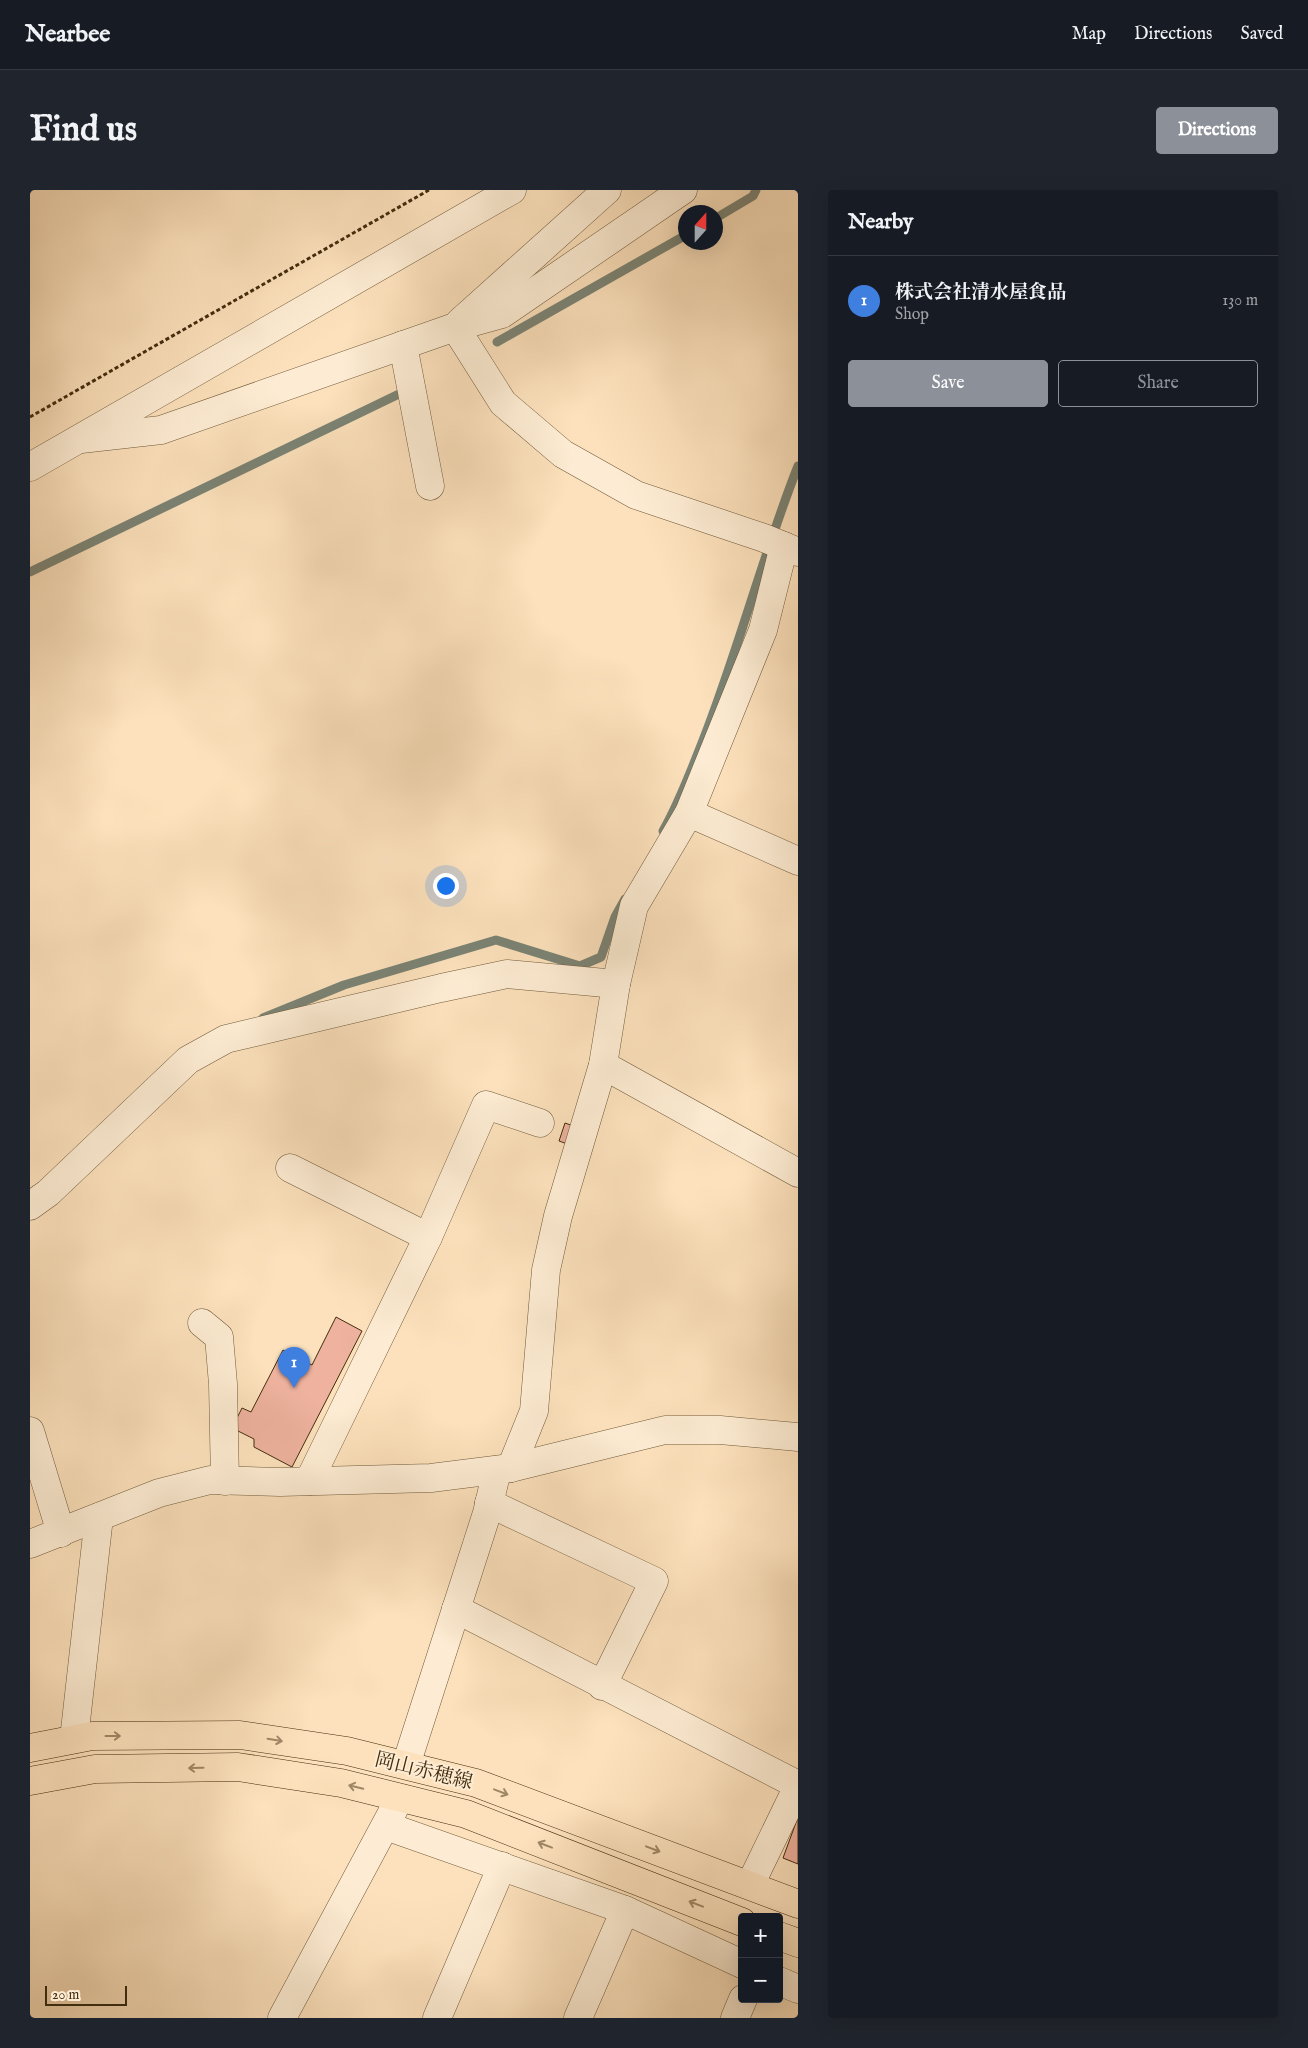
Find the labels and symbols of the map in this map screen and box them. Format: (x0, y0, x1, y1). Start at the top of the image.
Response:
north arrow (678, 205, 723, 250)
your location (433, 873, 459, 899)
pin: 1 (278, 1347, 310, 1388)
one-way arrow (104, 1731, 120, 1741)
one-way arrow (266, 1735, 282, 1745)
street label: 岡山赤穂線 (372, 1747, 475, 1796)
one-way arrow (188, 1763, 204, 1773)
one-way arrow (349, 1782, 365, 1791)
one-way arrow (493, 1788, 508, 1797)
one-way arrow (538, 1840, 553, 1849)
one-way arrow (645, 1845, 660, 1854)
one-way arrow (689, 1899, 704, 1908)
scale bar (45, 1983, 128, 2006)

